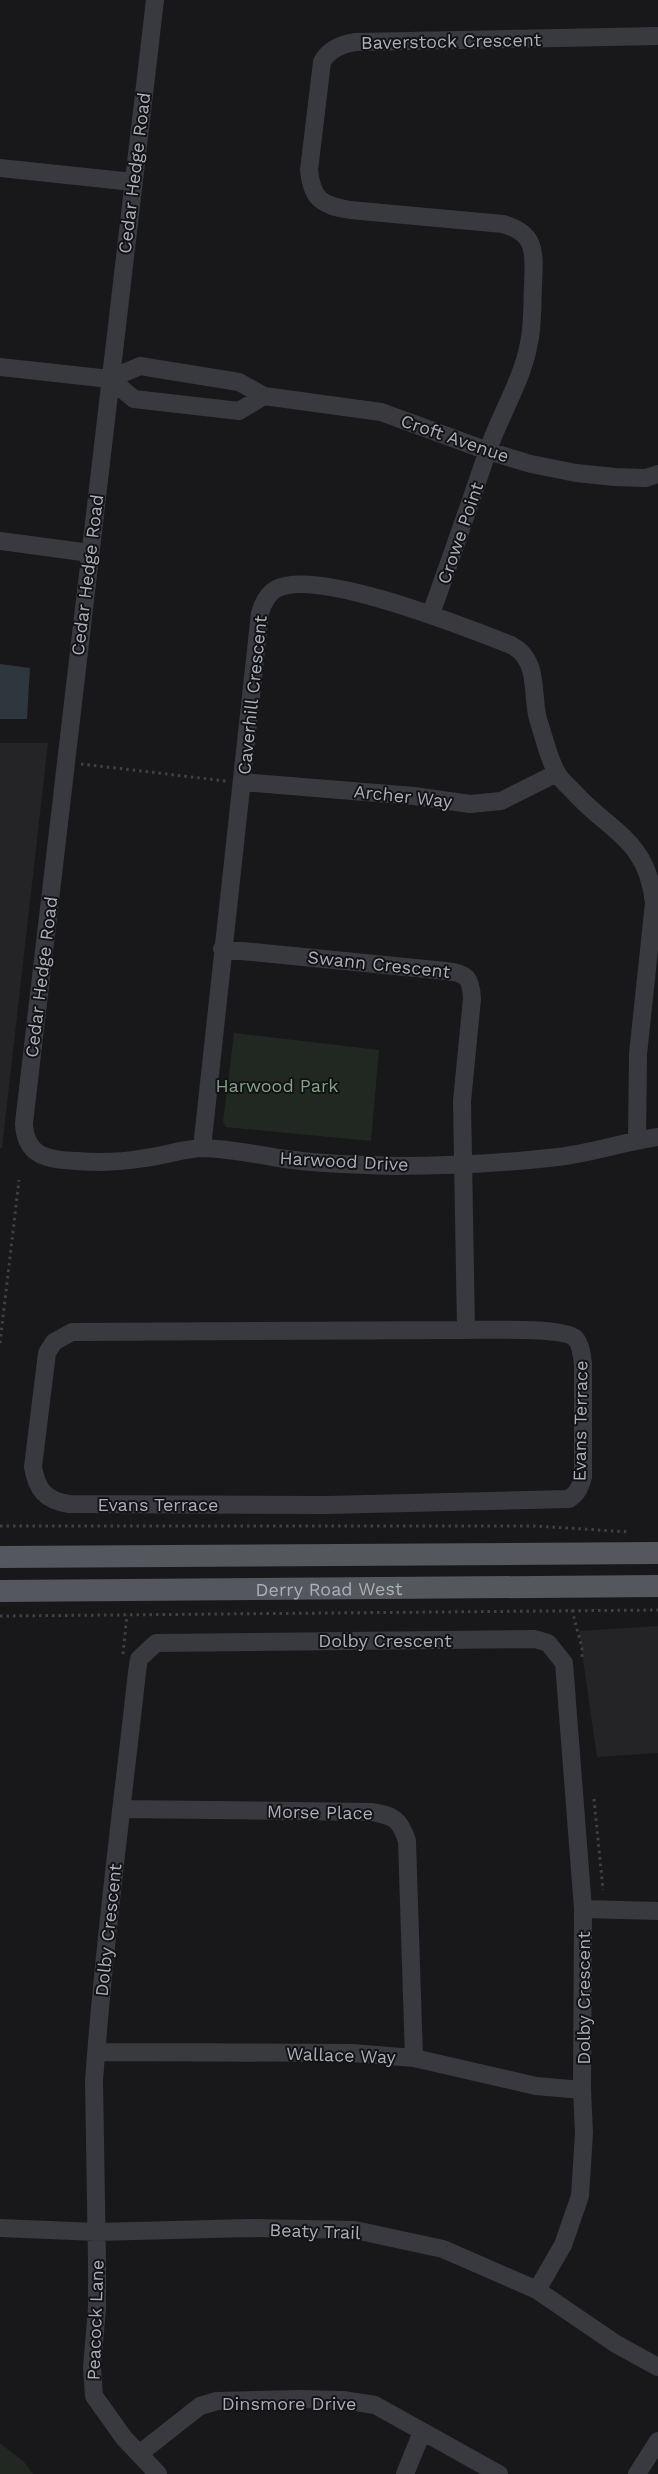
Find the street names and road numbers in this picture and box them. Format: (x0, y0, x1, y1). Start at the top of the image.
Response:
street label: Baverstock Crescent (361, 29, 542, 53)
street label: Cedar Hedge Road (114, 91, 154, 255)
street label: Croft Avenue (398, 410, 512, 466)
street label: Crowe Point (433, 479, 487, 587)
street label: Cedar Hedge Road (67, 493, 107, 657)
street label: Caverhill Crescent (233, 614, 271, 776)
street label: Archer Way (353, 780, 454, 812)
street label: Cedar Hedge Road (21, 895, 61, 1059)
street label: Swann Crescent (307, 946, 452, 982)
street label: Harwood Drive (279, 1147, 409, 1175)
street label: Evans Terrace (568, 1360, 592, 1482)
street label: Evans Terrace (98, 1494, 218, 1515)
street label: Derry Road West (255, 1577, 403, 1600)
street label: Dolby Crescent (318, 1630, 452, 1651)
street label: Morse Place (267, 1801, 373, 1823)
street label: Dolby Crescent (91, 1862, 125, 1998)
street label: Dolby Crescent (573, 1931, 594, 2065)
street label: Wallace Way (286, 2043, 397, 2067)
street label: Beaty Trail (269, 2219, 361, 2243)
street label: Peacock Lane (82, 2259, 108, 2381)
street label: Dinsmore Drive (222, 2393, 356, 2414)

